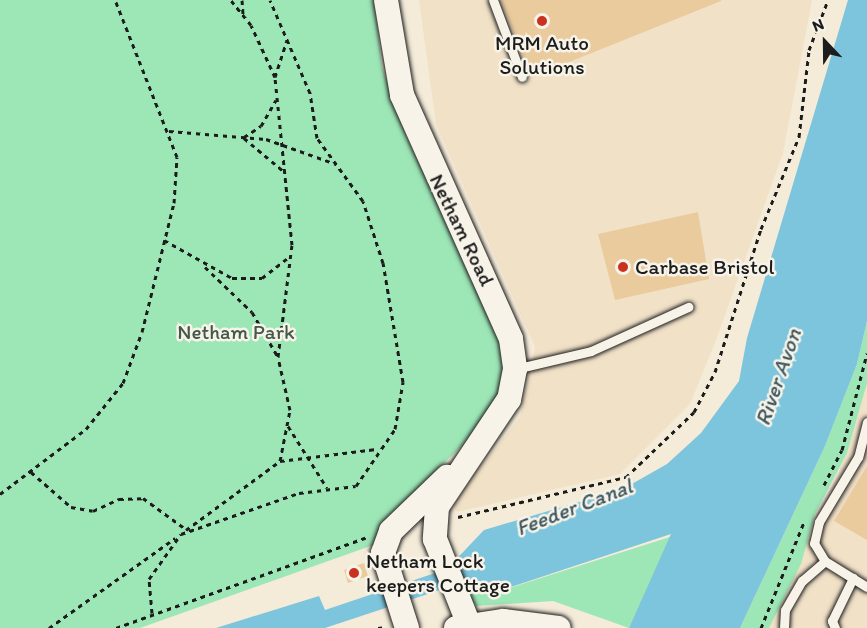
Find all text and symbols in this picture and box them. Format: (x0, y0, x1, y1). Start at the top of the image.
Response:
north arrow (795, 12, 855, 72)
marker: MRM Auto Solutions (535, 14, 549, 28)
text: N (809, 14, 827, 36)
place label: MRM Auto Solutions (495, 30, 589, 80)
street label: Netham Road (424, 170, 500, 290)
place label: Carbase Bristol (635, 254, 774, 280)
marker: Carbase Bristol (616, 260, 630, 274)
park label: Netham Park (178, 319, 294, 345)
water label: River Avon (749, 326, 807, 428)
water label: Feeder Canal (512, 473, 636, 541)
place label: Netham Lock keepers Cottage (366, 548, 510, 598)
marker: Netham Lock keepers Cottage (347, 566, 361, 580)

